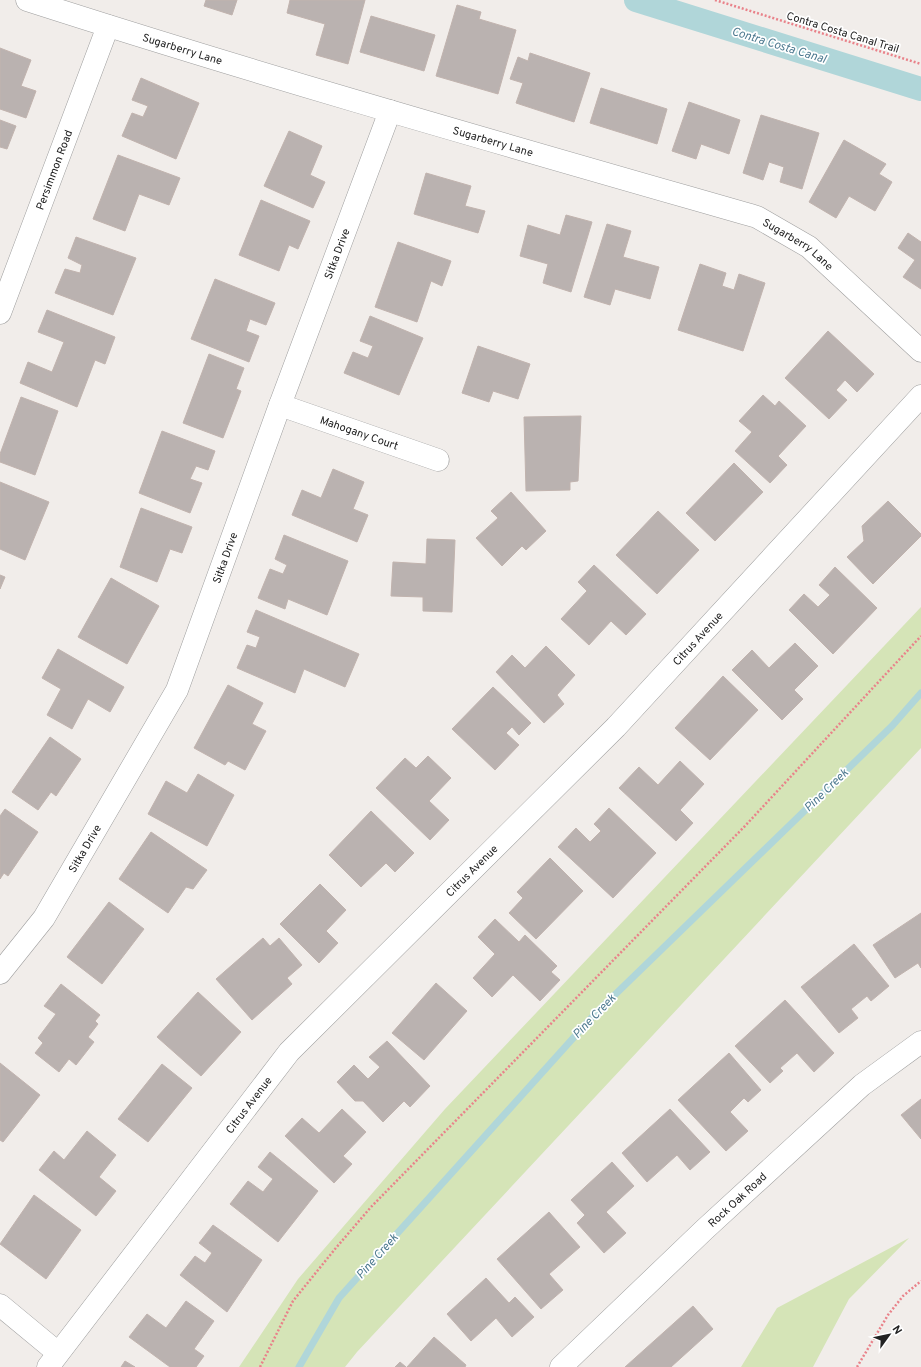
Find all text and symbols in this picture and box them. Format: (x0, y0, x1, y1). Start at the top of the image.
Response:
street label: Contra Costa Canal Trail (785, 9, 901, 57)
water label: Contra Costa Canal (729, 24, 829, 68)
street label: Sugarberry Lane (140, 31, 224, 69)
street label: Sugarberry Lane (451, 124, 535, 160)
street label: Persimmon Road (33, 128, 76, 212)
street label: Sugarberry Lane (760, 216, 836, 274)
street label: Sitka Drive (322, 226, 353, 281)
street label: Mahogany Court (318, 413, 400, 454)
street label: Sitka Drive (210, 531, 241, 586)
street label: Citrus Avenue (670, 609, 727, 669)
water label: Pine Creek (801, 765, 853, 816)
street label: Sitka Drive (66, 822, 105, 875)
street label: Citrus Avenue (443, 842, 501, 900)
water label: Pine Creek (570, 990, 621, 1042)
street label: Citrus Avenue (223, 1074, 276, 1137)
street label: Rock Oak Road (705, 1170, 770, 1231)
water label: Pine Creek (353, 1230, 403, 1283)
north arrow (869, 1315, 909, 1355)
text: N (889, 1323, 905, 1337)

